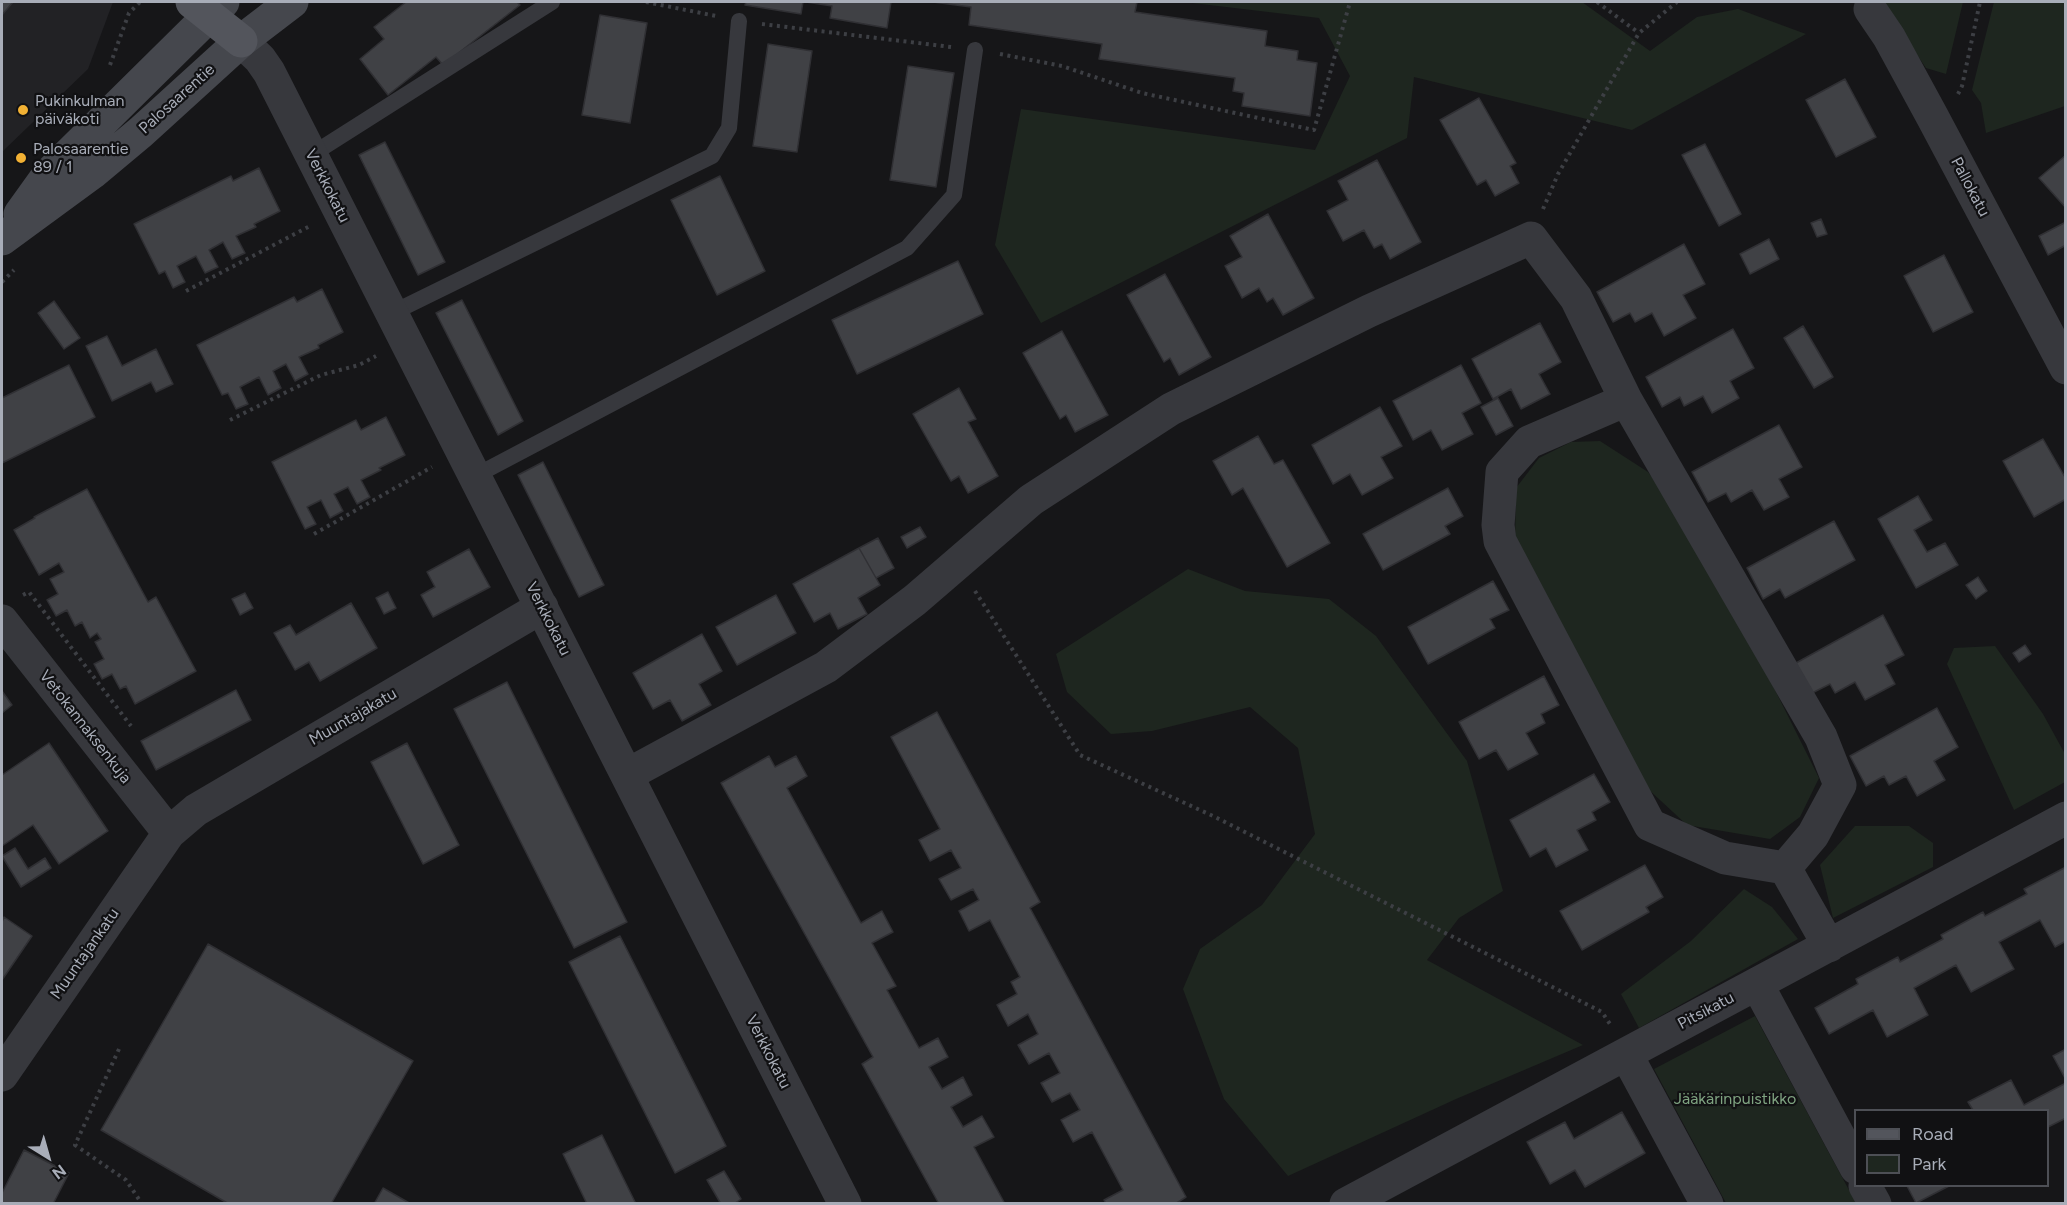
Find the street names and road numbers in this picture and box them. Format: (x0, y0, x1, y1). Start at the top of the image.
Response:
street label: Palosaarentie (135, 60, 219, 138)
street label: Verkkokatu (300, 146, 354, 226)
street label: Pallokatu (1946, 154, 1994, 220)
street label: Verkkokatu (521, 579, 575, 659)
street label: Vetokannaksenkuja (35, 667, 135, 787)
street label: Muuntajakatu (306, 684, 400, 750)
street label: Muuntajankatu (47, 905, 123, 1003)
street label: Pitsikatu (1675, 988, 1737, 1034)
street label: Verkkokatu (741, 1012, 795, 1092)

